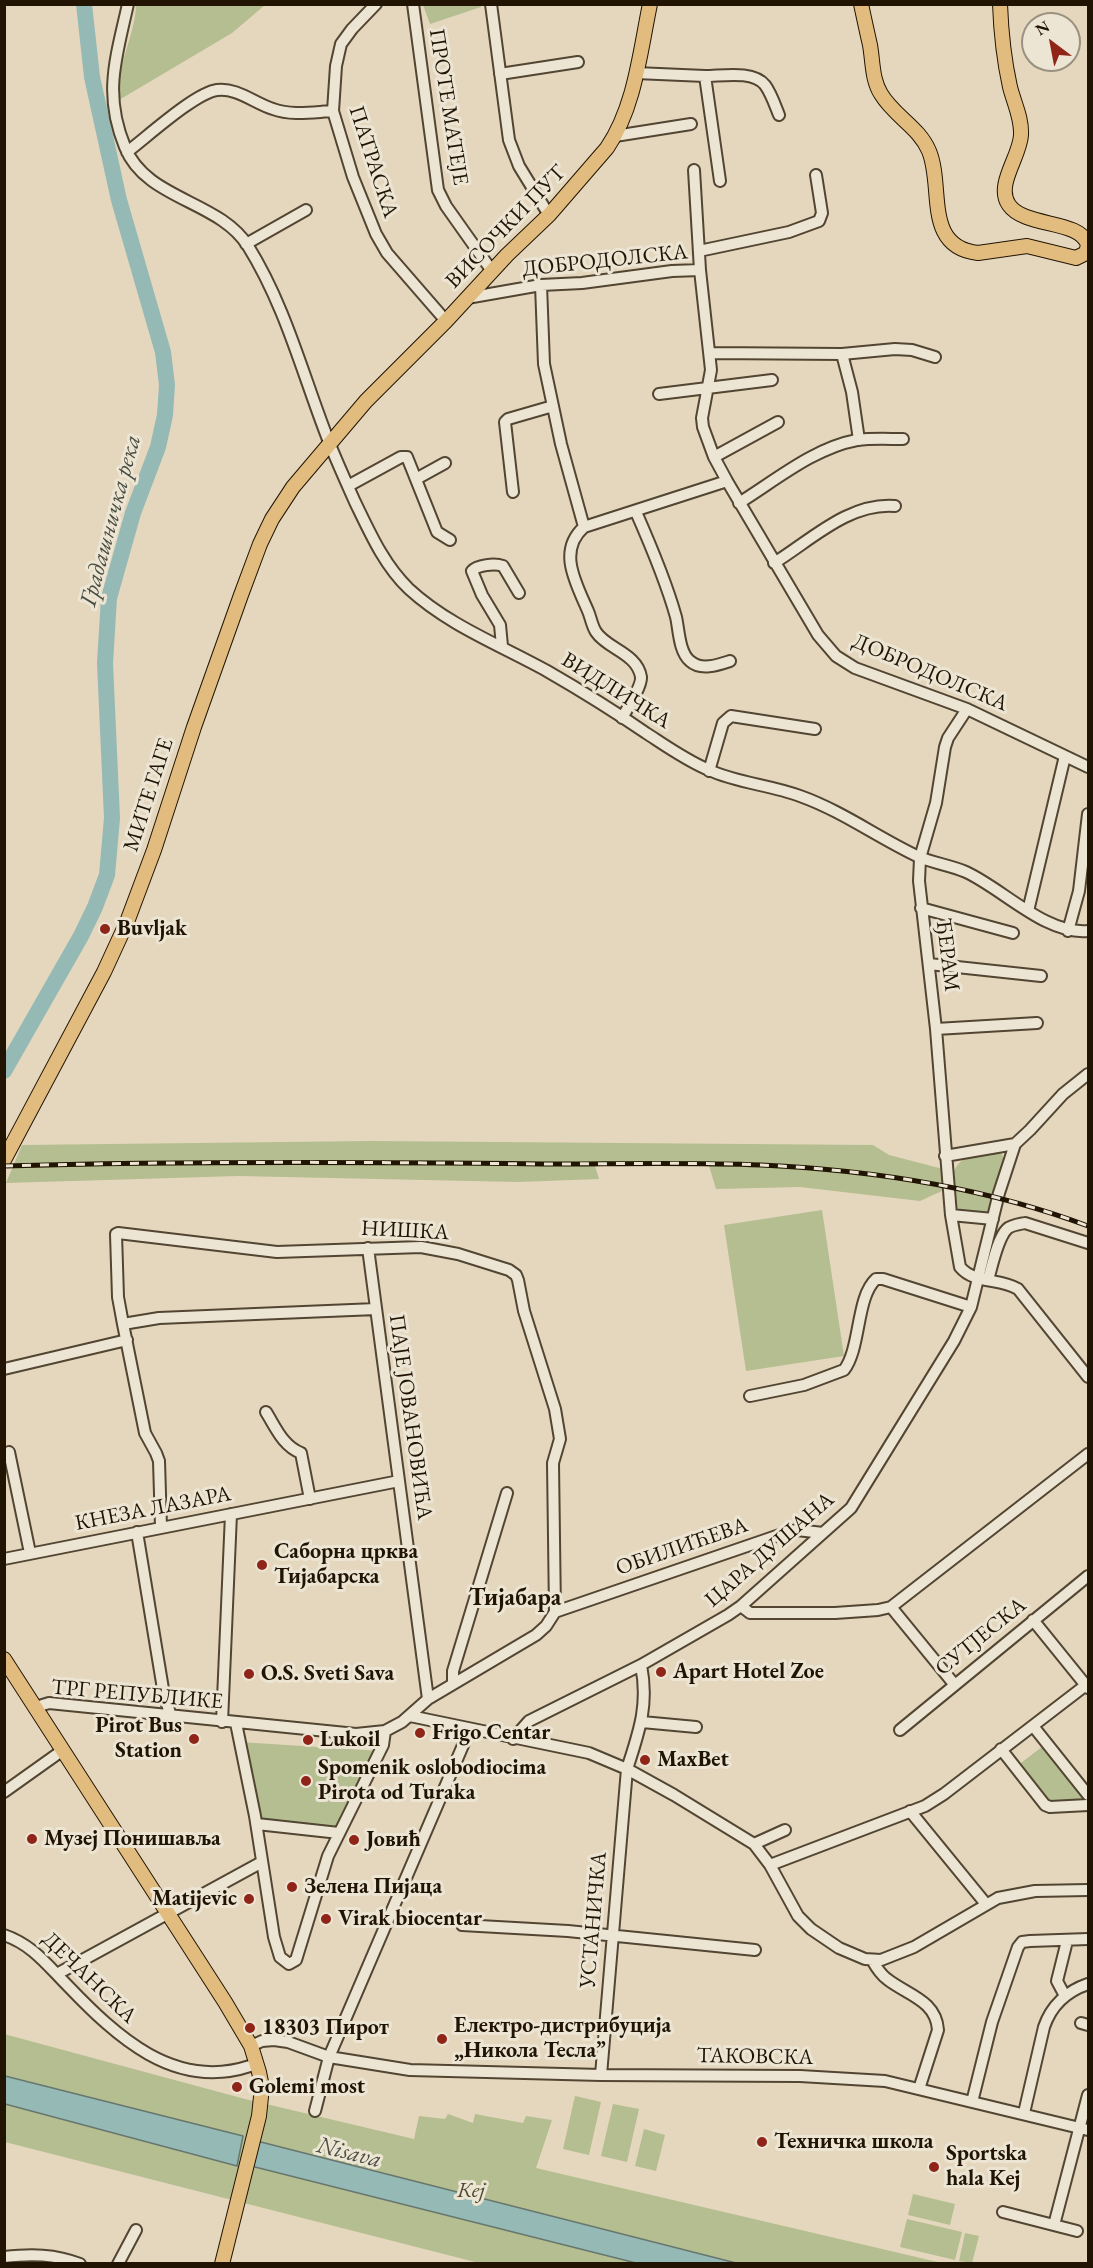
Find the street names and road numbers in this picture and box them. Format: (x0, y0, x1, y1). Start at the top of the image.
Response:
street label: ПРОТЕ МАТЕЈЕ (423, 27, 473, 187)
street label: ПАТРАСКА (342, 103, 404, 221)
street label: ВИСОЧКИ ПУТ (440, 160, 572, 294)
street label: ДОБРОДОЛСКА (521, 239, 689, 283)
street label: ДОБРОДОЛСКА (848, 628, 1012, 718)
street label: ВИДЛИЧКА (556, 647, 676, 735)
street label: МИТЕ ГАГЕ (118, 735, 180, 855)
street label: ЂЕРАМ (929, 917, 965, 993)
street label: НИШКА (360, 1216, 450, 1246)
street label: ПАЈЕ ЈОВАНОВИЋА (383, 1313, 437, 1521)
street label: КНЕЗА ЛАЗАРА (73, 1481, 233, 1537)
street label: ЦАРА ДУШАНА (700, 1487, 840, 1613)
street label: ОБИЛИЋЕВА (612, 1512, 752, 1582)
street label: СУТЈЕСКА (930, 1592, 1032, 1682)
street label: ТРГ РЕПУБЛИКЕ (50, 1674, 224, 1716)
street label: УСТАНИЧКА (575, 1851, 613, 1989)
street label: ДЕЧАНСКА (36, 1926, 142, 2030)
street label: ТАКОВСКА (696, 2043, 814, 2071)

